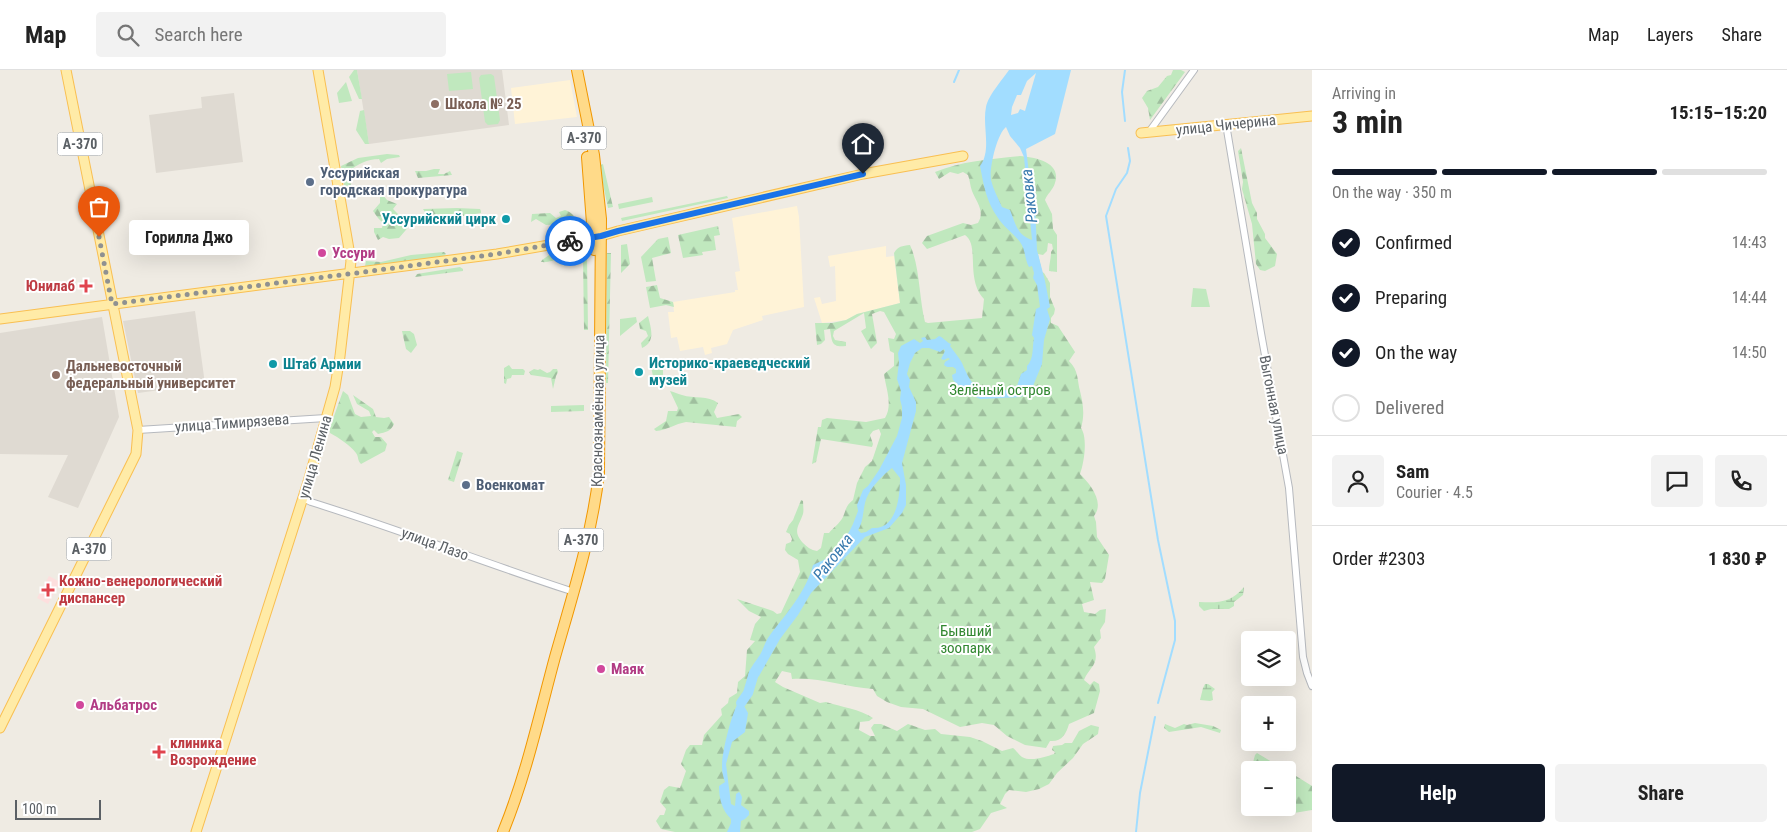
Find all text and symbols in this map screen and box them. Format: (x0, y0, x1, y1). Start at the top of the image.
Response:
search box (96, 12, 446, 57)
text: Map (25, 21, 66, 49)
icon: search (114, 21, 142, 49)
text: Search here (154, 23, 243, 46)
text: Map (1588, 24, 1619, 45)
text: Layers (1647, 24, 1694, 45)
text: Share (1722, 24, 1762, 45)
text: Arriving in (1332, 84, 1396, 103)
place label: Школа № 25 (445, 95, 522, 113)
marker: Школа № 25 (429, 98, 441, 110)
text: 15:15–15:20 (1669, 101, 1767, 124)
text: 3 min (1332, 103, 1403, 141)
street label: улица Чичерина (1175, 111, 1277, 139)
pin (842, 123, 884, 174)
road number: А-370 (562, 126, 606, 150)
icon: home (849, 130, 877, 158)
road number: А-370 (58, 132, 102, 156)
place label: Уссурийская городская прокуратура (320, 164, 467, 199)
water label: Раковка (1017, 168, 1041, 224)
marker: Уссурийская городская прокуратура (304, 176, 316, 188)
text: On the way · 350 m (1332, 183, 1452, 202)
pin (78, 186, 120, 237)
icon: bag (85, 193, 113, 221)
place label: Уссурийский цирк (382, 210, 496, 228)
marker: Уссурийский цирк (500, 213, 512, 225)
courier (545, 216, 595, 266)
callout: Горилла Джо (129, 220, 249, 254)
icon: bike (556, 227, 584, 255)
text: Горилла Джо (145, 228, 233, 247)
icon: check (1332, 229, 1360, 257)
text: Confirmed (1375, 231, 1452, 254)
text: 14:43 (1732, 233, 1767, 252)
place label: Уссури (332, 244, 375, 262)
marker: Уссури (316, 247, 328, 259)
place label: Юнилаб (26, 277, 75, 295)
marker: Юнилаб (79, 279, 93, 293)
icon: check (1332, 284, 1360, 312)
text: Preparing (1375, 286, 1447, 309)
text: 14:44 (1732, 288, 1767, 307)
street label: Краснознамённая улица (588, 335, 608, 487)
icon: check (1332, 339, 1360, 367)
text: On the way (1375, 341, 1457, 364)
text: 14:50 (1732, 343, 1767, 362)
place label: Историко-краеведческий музей (649, 354, 810, 389)
street label: Выгонная улица (1256, 354, 1292, 456)
place label: Штаб Армии (283, 355, 361, 373)
place label: Дальневосточный федеральный университет (66, 357, 236, 392)
marker: Штаб Армии (267, 358, 279, 370)
marker: Историко-краеведческий музей (633, 366, 645, 378)
marker: Дальневосточный федеральный университет (50, 369, 62, 381)
park label: Зелёный остров (949, 381, 1051, 399)
text: Delivered (1375, 396, 1444, 419)
street label: улица Тимирязева (174, 410, 290, 436)
street label: улица Ленина (294, 413, 336, 501)
button: person (1332, 455, 1384, 507)
button: chat (1651, 455, 1703, 507)
button: phone (1715, 455, 1767, 507)
text: Sam (1396, 460, 1429, 483)
place label: Военкомат (476, 476, 545, 494)
marker: Военкомат (460, 479, 472, 491)
text: Courier · 4.5 (1396, 483, 1473, 502)
street label: улица Лазо (399, 524, 471, 564)
road number: А-370 (558, 528, 604, 552)
water label: Раковка (809, 530, 857, 584)
road number: А-370 (66, 538, 112, 560)
text: Order #2303 (1332, 547, 1425, 570)
text: 1 830 ₽ (1708, 547, 1767, 570)
place label: Кожно-венерологический диспансер (59, 572, 222, 607)
marker: Кожно-венерологический диспансер (41, 583, 55, 597)
park label: Бывший зоопарк (940, 622, 992, 657)
map controls (1241, 631, 1296, 816)
button: layers (1241, 631, 1296, 686)
place label: Маяк (611, 660, 645, 678)
marker: Маяк (595, 663, 607, 675)
place label: Альбатрос (90, 696, 157, 714)
button: + (1241, 696, 1296, 751)
marker: Альбатрос (74, 699, 86, 711)
place label: клиника Возрождение (170, 734, 256, 769)
marker: клиника Возрождение (152, 745, 166, 759)
button: − (1241, 761, 1296, 816)
button: Help (1332, 764, 1545, 822)
button: Share (1555, 764, 1767, 822)
scale bar (15, 797, 101, 820)
text: 100 m (22, 801, 57, 817)

